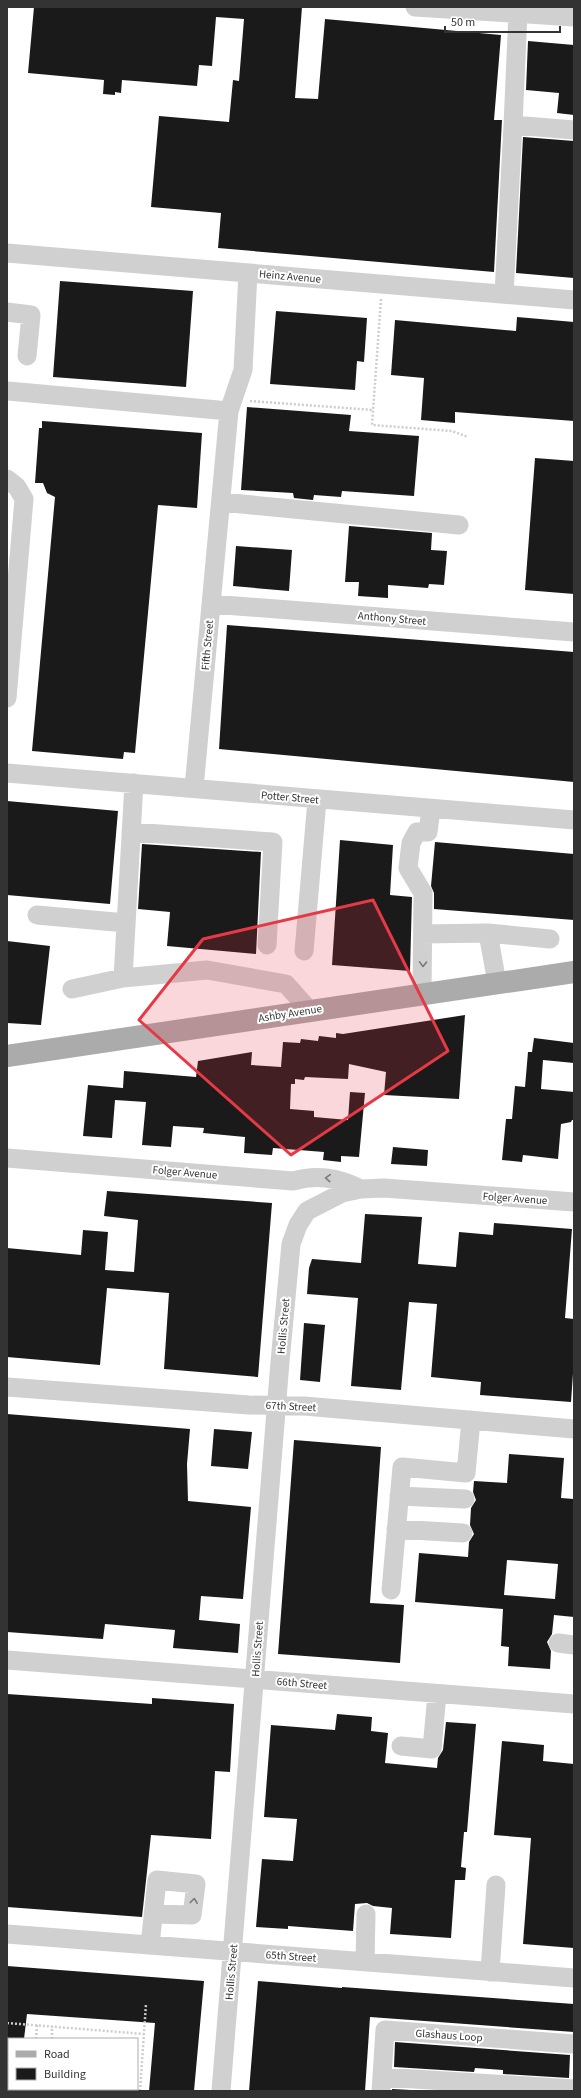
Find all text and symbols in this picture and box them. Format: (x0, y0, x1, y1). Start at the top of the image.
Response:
scale bar (445, 8, 560, 34)
text: 50 m (451, 14, 475, 31)
street label: Heinz Avenue (258, 266, 322, 287)
street label: Anthony Street (357, 608, 427, 629)
street label: Fifth Street (198, 619, 217, 671)
street label: Potter Street (260, 788, 320, 808)
one-way arrow (418, 961, 427, 967)
street label: Ashby Avenue (257, 1001, 323, 1026)
street label: Folger Avenue (152, 1162, 218, 1183)
one-way arrow (325, 1174, 331, 1183)
street label: Folger Avenue (482, 1189, 548, 1208)
street label: Hollis Street (274, 1297, 293, 1355)
street label: 67th Street (265, 1398, 317, 1415)
street label: Hollis Street (248, 1620, 267, 1677)
street label: 66th Street (276, 1674, 328, 1693)
one-way arrow (189, 1898, 198, 1904)
street label: Hollis Street (222, 1943, 241, 2001)
street label: 65th Street (265, 1947, 317, 1966)
street label: Glashaus Loop (415, 2026, 483, 2045)
legend (8, 2038, 138, 2090)
text: Road (44, 2046, 70, 2063)
text: Building (44, 2066, 86, 2083)

